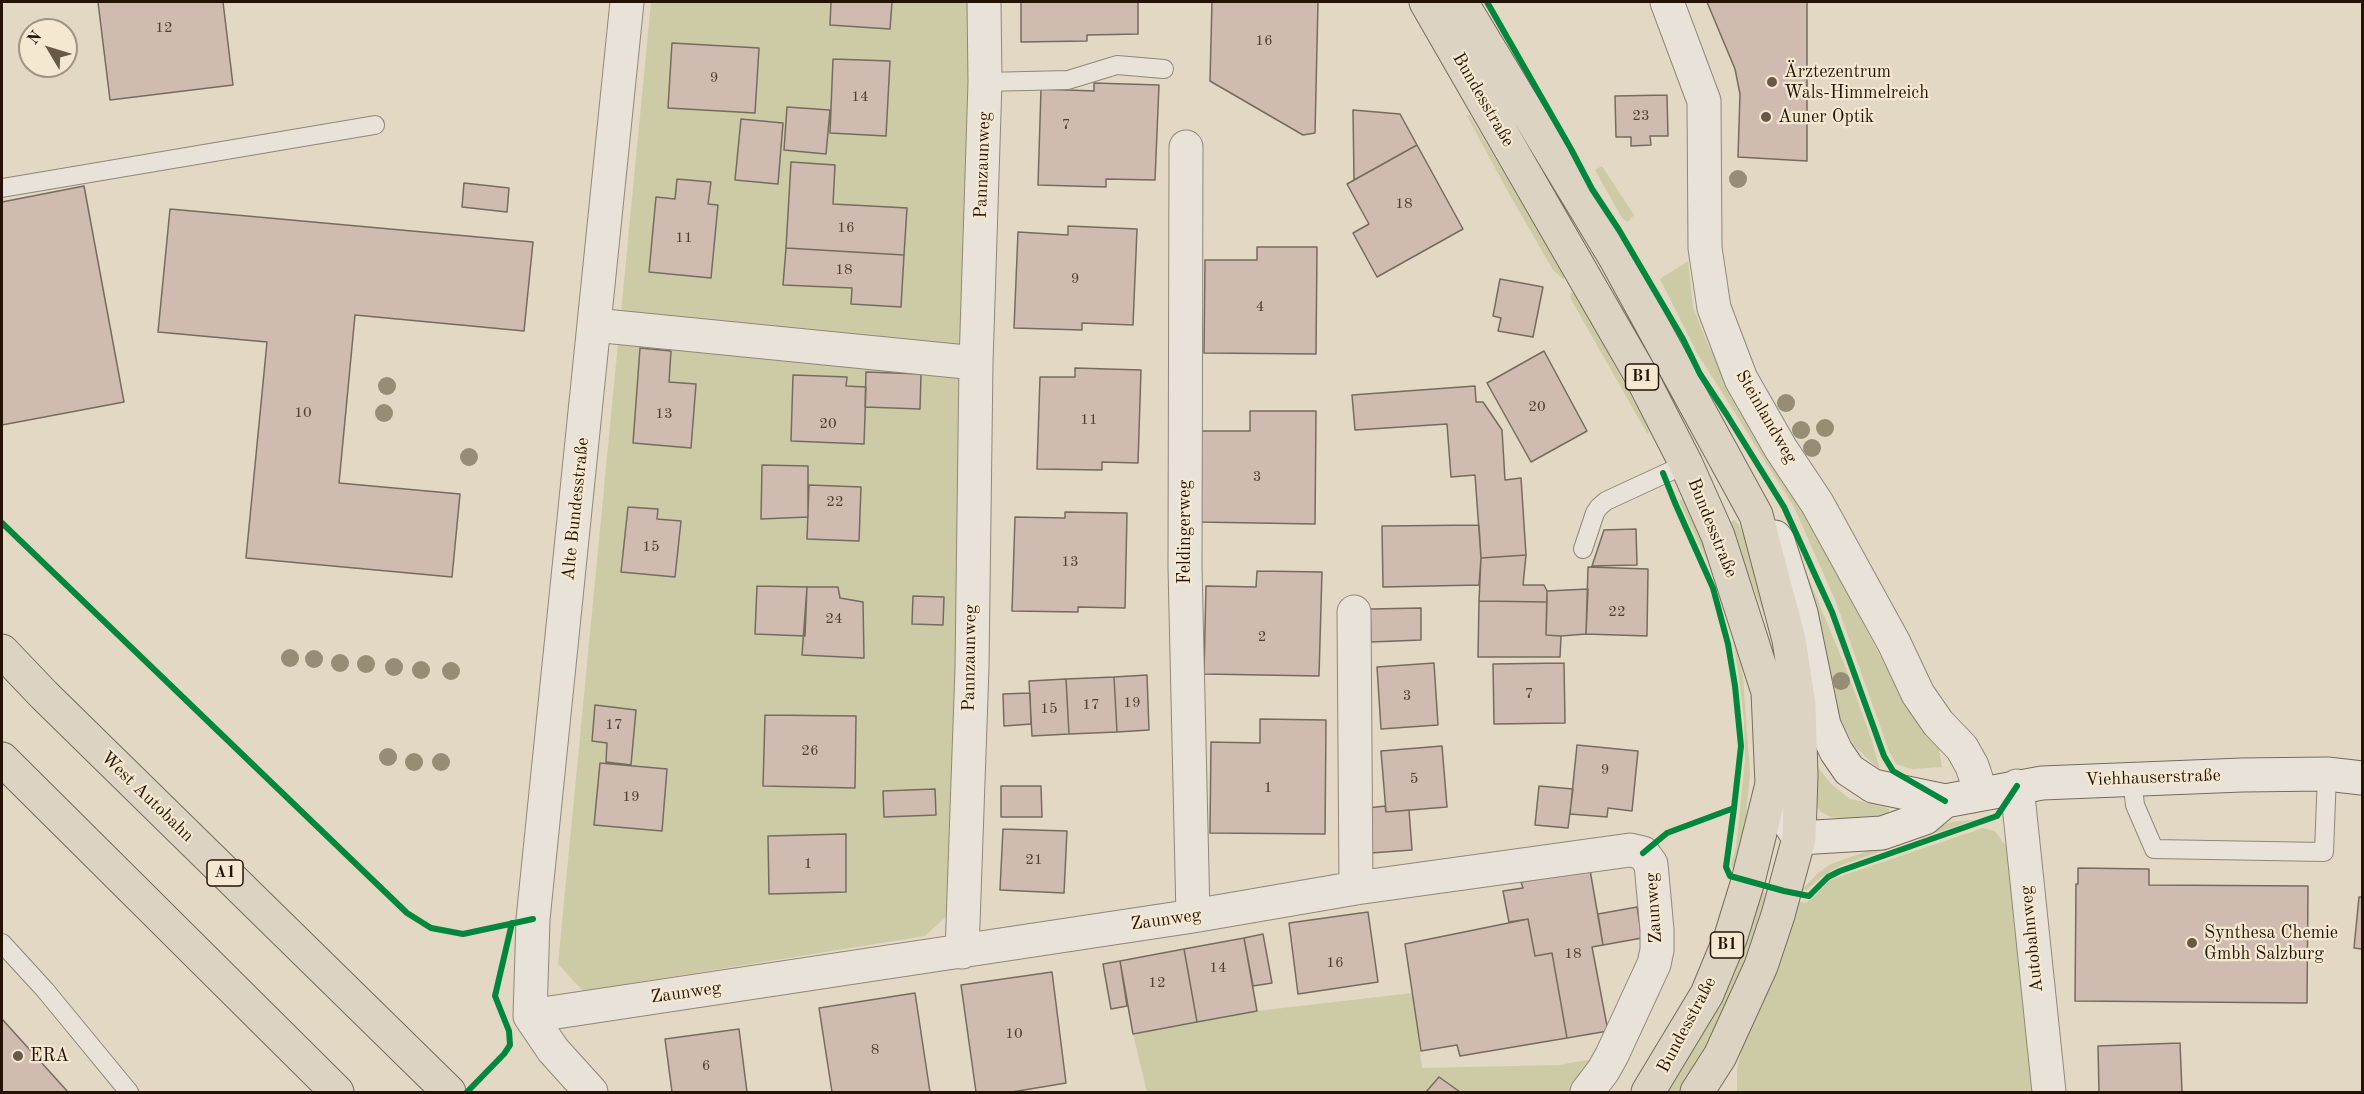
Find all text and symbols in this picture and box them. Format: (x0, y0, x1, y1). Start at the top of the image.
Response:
north arrow (18, 18, 78, 78)
house number: 12 (155, 19, 173, 37)
text: N (25, 28, 45, 48)
house number: 16 (1255, 32, 1273, 50)
street label: Bundesstraße (1447, 49, 1519, 151)
place label: Ärztezentrum Wals-Himmelreich (1784, 61, 1929, 104)
house number: 9 (710, 69, 718, 87)
marker: Ärztezentrum Wals-Himmelreich (1765, 75, 1779, 89)
house number: 14 (851, 88, 869, 106)
place label: Auner Optik (1778, 106, 1874, 128)
house number: 23 (1632, 107, 1650, 125)
marker: Auner Optik (1759, 110, 1773, 124)
street label: Pannzaunweg (970, 111, 996, 219)
house number: 7 (1062, 116, 1070, 134)
house number: 18 (1395, 195, 1413, 213)
house number: 16 (837, 219, 855, 237)
house number: 11 (675, 229, 693, 247)
house number: 18 (835, 261, 853, 279)
house number: 9 (1071, 270, 1079, 288)
house number: 4 (1256, 298, 1264, 316)
road number: B1 (1626, 364, 1658, 390)
street label: Steinlandweg (1731, 366, 1801, 468)
house number: 20 (1528, 398, 1546, 416)
house number: 10 (294, 404, 312, 422)
house number: 13 (655, 405, 673, 423)
house number: 11 (1080, 411, 1098, 429)
house number: 20 (819, 415, 837, 433)
street label: Alte Bundesstraße (558, 436, 594, 582)
house number: 3 (1253, 468, 1261, 486)
street label: Bundesstraße (1682, 475, 1742, 581)
street label: Feldingerweg (1174, 480, 1196, 584)
house number: 22 (826, 493, 844, 511)
house number: 15 (642, 538, 660, 556)
house number: 13 (1061, 553, 1079, 571)
house number: 22 (1608, 603, 1626, 621)
street label: Pannzaunweg (958, 604, 982, 712)
house number: 24 (825, 610, 843, 628)
house number: 2 (1258, 628, 1266, 646)
house number: 7 (1525, 685, 1533, 703)
house number: 3 (1403, 687, 1411, 705)
house number: 19 (1123, 694, 1141, 712)
house number: 17 (1082, 696, 1100, 714)
house number: 15 (1040, 700, 1058, 718)
house number: 17 (605, 716, 623, 734)
house number: 26 (801, 742, 819, 760)
street label: West Autobahn (96, 747, 198, 847)
house number: 9 (1601, 761, 1609, 779)
street label: Viehhauserstraße (2085, 765, 2221, 791)
house number: 5 (1410, 770, 1418, 788)
house number: 1 (1264, 779, 1272, 797)
house number: 19 (622, 788, 640, 806)
house number: 21 (1025, 851, 1043, 869)
house number: 1 (804, 855, 812, 873)
road number: A1 (207, 860, 243, 886)
street label: Zaunweg (1641, 872, 1667, 944)
street label: Autobahnweg (2016, 885, 2048, 993)
street label: Zaunweg (1129, 904, 1203, 936)
place label: Synthesa Chemie Gmbh Salzburg (2204, 922, 2338, 964)
road number: B1 (1710, 932, 1744, 958)
marker: Synthesa Chemie Gmbh Salzburg (2185, 936, 2199, 950)
house number: 18 (1564, 945, 1582, 963)
house number: 16 (1326, 954, 1344, 972)
house number: 14 (1209, 959, 1227, 977)
street label: Bundesstraße (1653, 973, 1721, 1077)
house number: 12 (1148, 974, 1166, 992)
street label: Zaunweg (649, 977, 723, 1009)
house number: 10 (1005, 1025, 1023, 1043)
house number: 8 (871, 1041, 879, 1059)
place label: ERA (30, 1045, 69, 1067)
marker: ERA (11, 1049, 25, 1063)
house number: 6 (702, 1057, 710, 1075)

